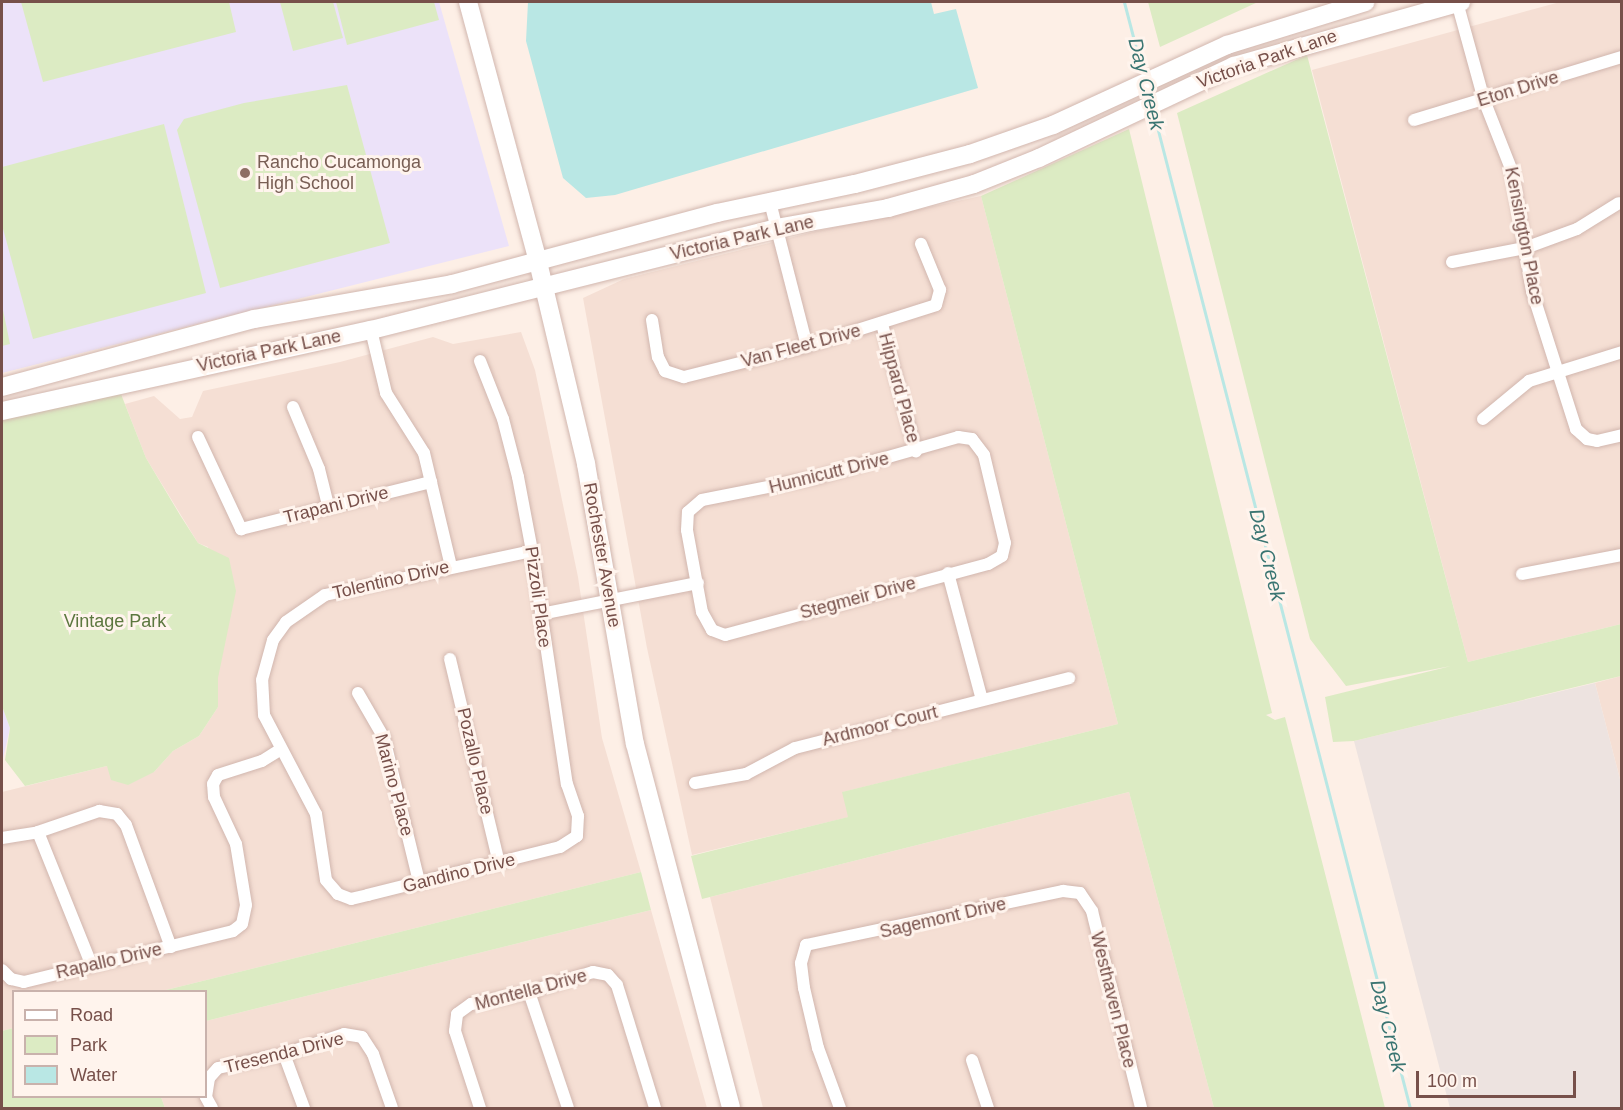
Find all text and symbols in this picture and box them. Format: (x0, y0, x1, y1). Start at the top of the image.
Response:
street label: Victoria Park Lane (1194, 25, 1340, 93)
water label: Day Creek (1123, 35, 1169, 133)
street label: Eton Drive (1475, 66, 1561, 112)
place label: Rancho Cucamonga High School (257, 152, 421, 195)
street label: Kensington Place (1500, 165, 1548, 307)
marker: Rancho Cucamonga High School (238, 166, 252, 180)
street label: Victoria Park Lane (668, 211, 816, 265)
street label: Van Fleet Drive (739, 320, 863, 372)
street label: Victoria Park Lane (195, 325, 343, 377)
street label: Hippard Place (874, 331, 924, 445)
street label: Hunnicutt Drive (767, 448, 891, 498)
street label: Rochester Avenue (579, 480, 625, 630)
street label: Trapani Drive (281, 482, 391, 528)
water label: Day Creek (1244, 506, 1290, 604)
street label: Pizzoli Place (520, 545, 556, 649)
street label: Tolentino Drive (331, 556, 451, 604)
street label: Stegmeir Drive (798, 572, 918, 624)
park label: Vintage Park (64, 610, 166, 632)
street label: Ardmoor Court (820, 701, 940, 751)
street label: Pozallo Place (452, 705, 498, 817)
street label: Marino Place (370, 731, 418, 839)
street label: Gandino Drive (401, 849, 517, 897)
street label: Sagemont Drive (878, 893, 1008, 943)
street label: Westhaven Place (1086, 930, 1140, 1070)
street label: Rapallo Drive (54, 938, 164, 984)
street label: Montella Drive (473, 965, 589, 1015)
water label: Day Creek (1365, 977, 1411, 1075)
legend (12, 990, 207, 1098)
text: Road (70, 1005, 113, 1025)
street label: Tresenda Drive (222, 1028, 346, 1078)
text: Park (70, 1035, 107, 1055)
scale bar (1419, 1059, 1580, 1097)
text: Water (70, 1065, 117, 1085)
text: 100 m (1427, 1071, 1477, 1091)

